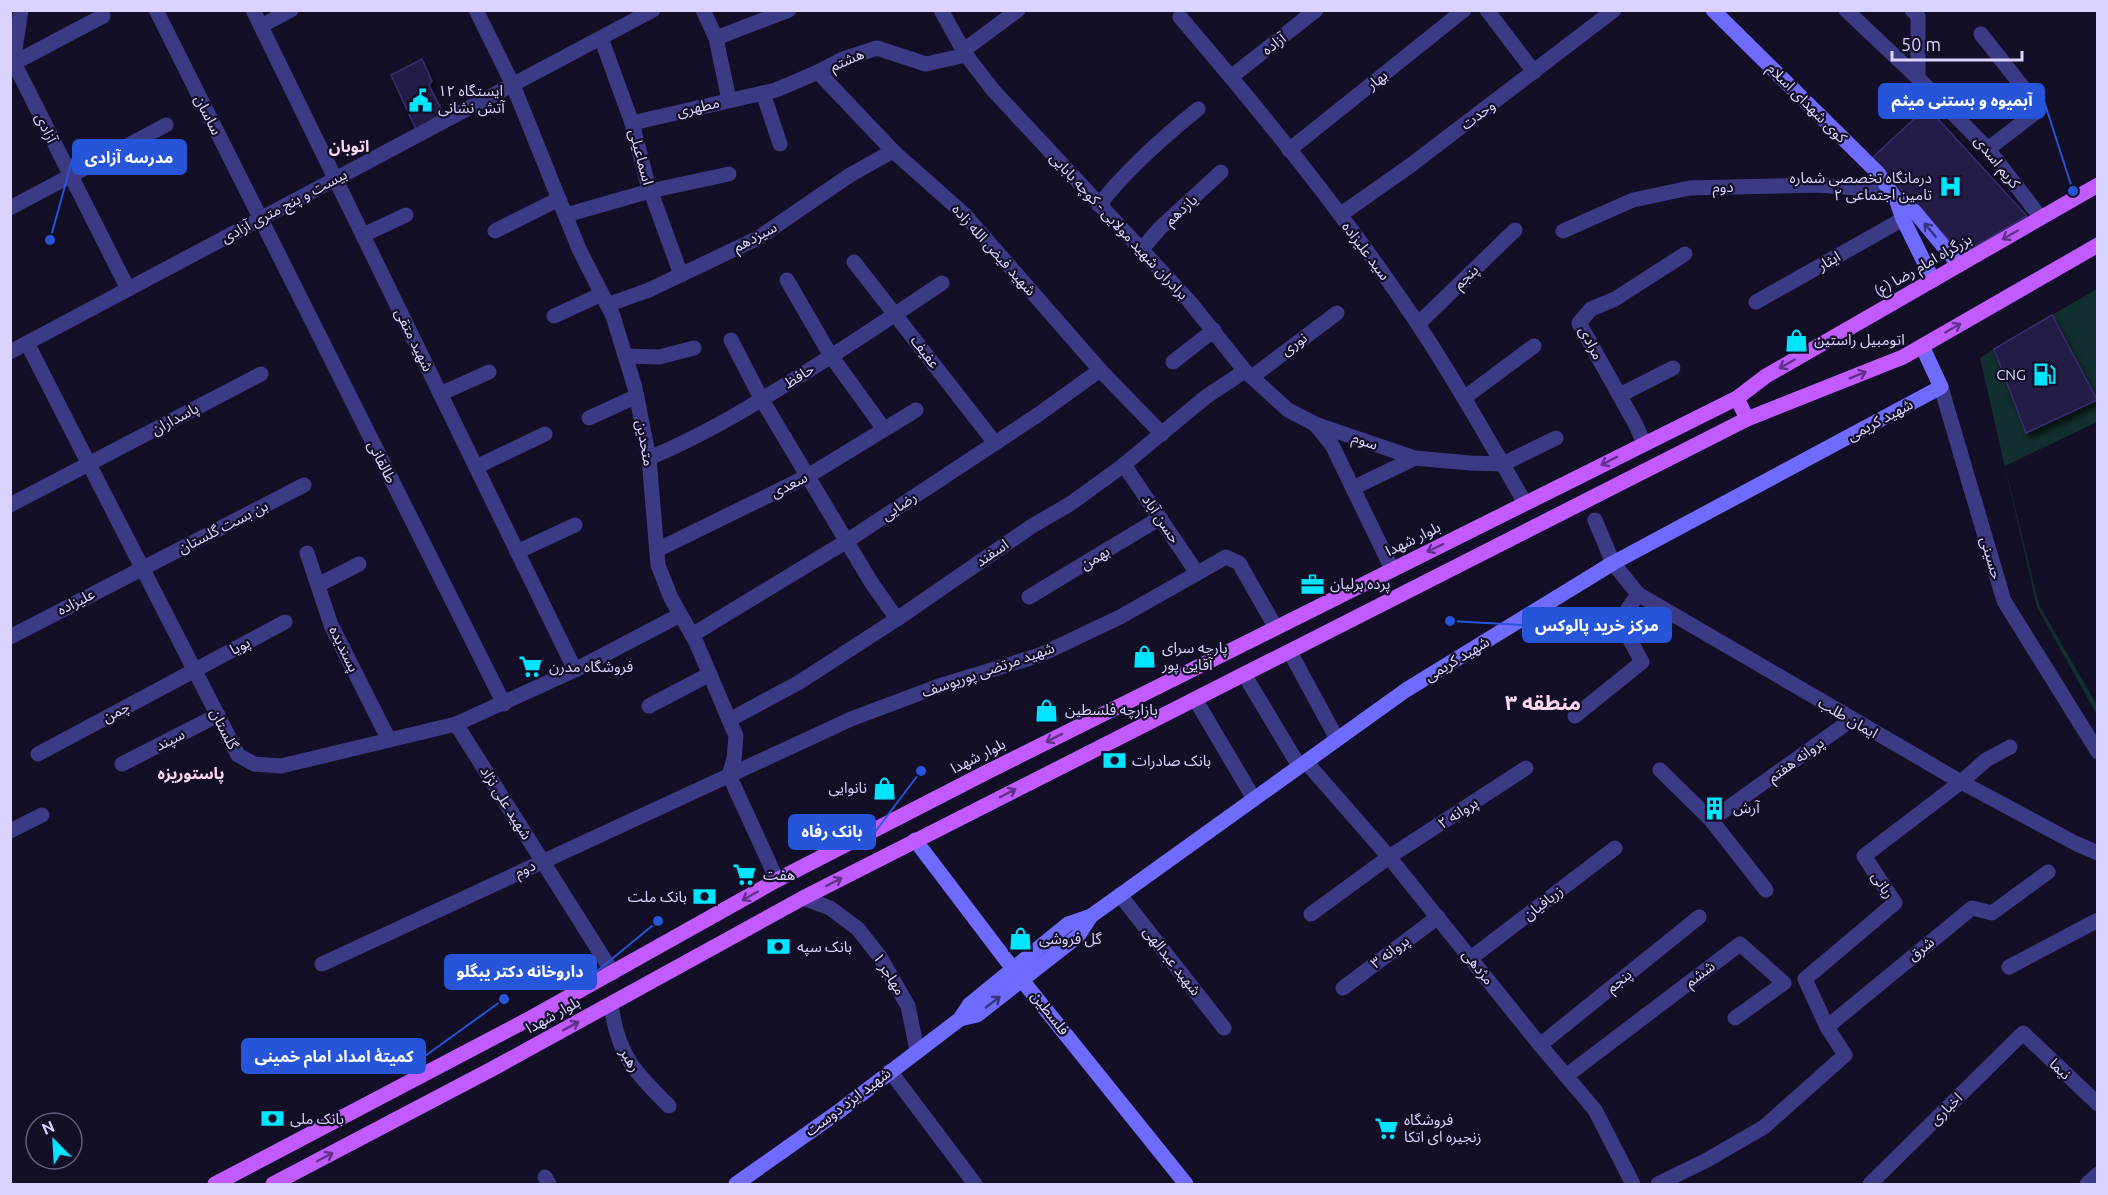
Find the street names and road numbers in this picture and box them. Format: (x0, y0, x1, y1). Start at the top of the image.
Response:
street label: آزاده (1258, 29, 1290, 59)
street label: هشتم (827, 45, 868, 77)
street label: کوی شهدای اسلام (1762, 59, 1851, 149)
street label: بهار (1362, 66, 1391, 94)
street label: ساسان (190, 92, 226, 138)
street label: مطهری (675, 93, 721, 121)
street label: وحدت (1457, 96, 1499, 134)
street label: آزادی (31, 110, 61, 146)
street label: اسماعیلی (625, 127, 657, 187)
street label: کریم اسدی (1969, 132, 2024, 194)
street label: برادران شهید مولایی - کوچه بابایی (1045, 149, 1192, 304)
street label: بیست و پنج متری آزادی (218, 165, 352, 250)
street label: دوم (1712, 178, 1734, 198)
street label: یازدهم (1161, 191, 1203, 231)
street label: شهید فیض الله زاده (948, 200, 1040, 300)
street label: سیزدهم (730, 218, 781, 258)
street label: سید علیزاده (1338, 218, 1394, 284)
street label: بزرگراه امام رضا (ع) (1871, 230, 1976, 303)
street label: ایثار (1813, 247, 1844, 275)
street label: پنجم (1450, 261, 1484, 295)
street label: شهید متقی (391, 305, 437, 375)
street label: مرادی (1575, 323, 1607, 363)
street label: نوری (1277, 329, 1311, 359)
street label: عفیف (907, 332, 944, 372)
street label: حافظ (781, 360, 817, 391)
street label: شهید کریمی (1844, 395, 1916, 445)
street label: پاسداران (148, 399, 202, 440)
street label: متحدین (632, 419, 658, 467)
street label: سوم (1349, 428, 1380, 456)
street label: طالقانی (364, 438, 400, 486)
street label: سعدی (768, 468, 811, 502)
street label: رضایی (878, 488, 920, 524)
street label: حسن آباد (1138, 491, 1184, 547)
street label: بن بست گلستان (175, 497, 271, 557)
street label: بلوار شهدا (1383, 518, 1443, 560)
street label: حسینی (1976, 535, 2006, 581)
street label: اسفند (972, 536, 1011, 570)
street label: بهمن (1077, 542, 1113, 574)
street label: علیزاده (54, 585, 98, 619)
street label: پسندیده (324, 623, 363, 675)
street label: پویا (227, 633, 254, 660)
street label: شهید کریمی (1421, 633, 1493, 685)
street label: شهید مرتضی پوریوسف (919, 639, 1057, 702)
street label: ایمان طلب (1815, 694, 1881, 742)
street label: چمن (99, 697, 133, 728)
street label: گلستان (206, 705, 242, 753)
street label: سپند (152, 725, 188, 756)
street label: پروانه هفتم (1764, 733, 1829, 788)
street label: بلوار شهدا (948, 735, 1008, 777)
street label: شهید علی نژاد (476, 763, 536, 843)
street label: پروانه ۲ (1435, 793, 1482, 833)
street label: دوم (512, 856, 539, 883)
street label: ربانی (1868, 868, 1898, 902)
street label: زربافیان (1519, 882, 1567, 924)
street label: شهید عبدالهی (1139, 923, 1205, 999)
street label: پروانه ۳ (1367, 932, 1414, 973)
street label: شرق (1904, 933, 1938, 965)
street label: مژدهی (1458, 946, 1498, 988)
street label: مهاجر ۱ (869, 949, 909, 999)
street label: ششم (1681, 957, 1720, 993)
street label: پنجم (1603, 965, 1637, 998)
street label: فلسطین (1027, 987, 1073, 1039)
street label: بلوار شهدا (523, 993, 583, 1037)
street label: رهبر (616, 1044, 644, 1075)
street label: نیما (2046, 1055, 2074, 1083)
street label: شهید ایزد دوست (802, 1064, 895, 1140)
street label: اخباری (1926, 1089, 1966, 1129)

